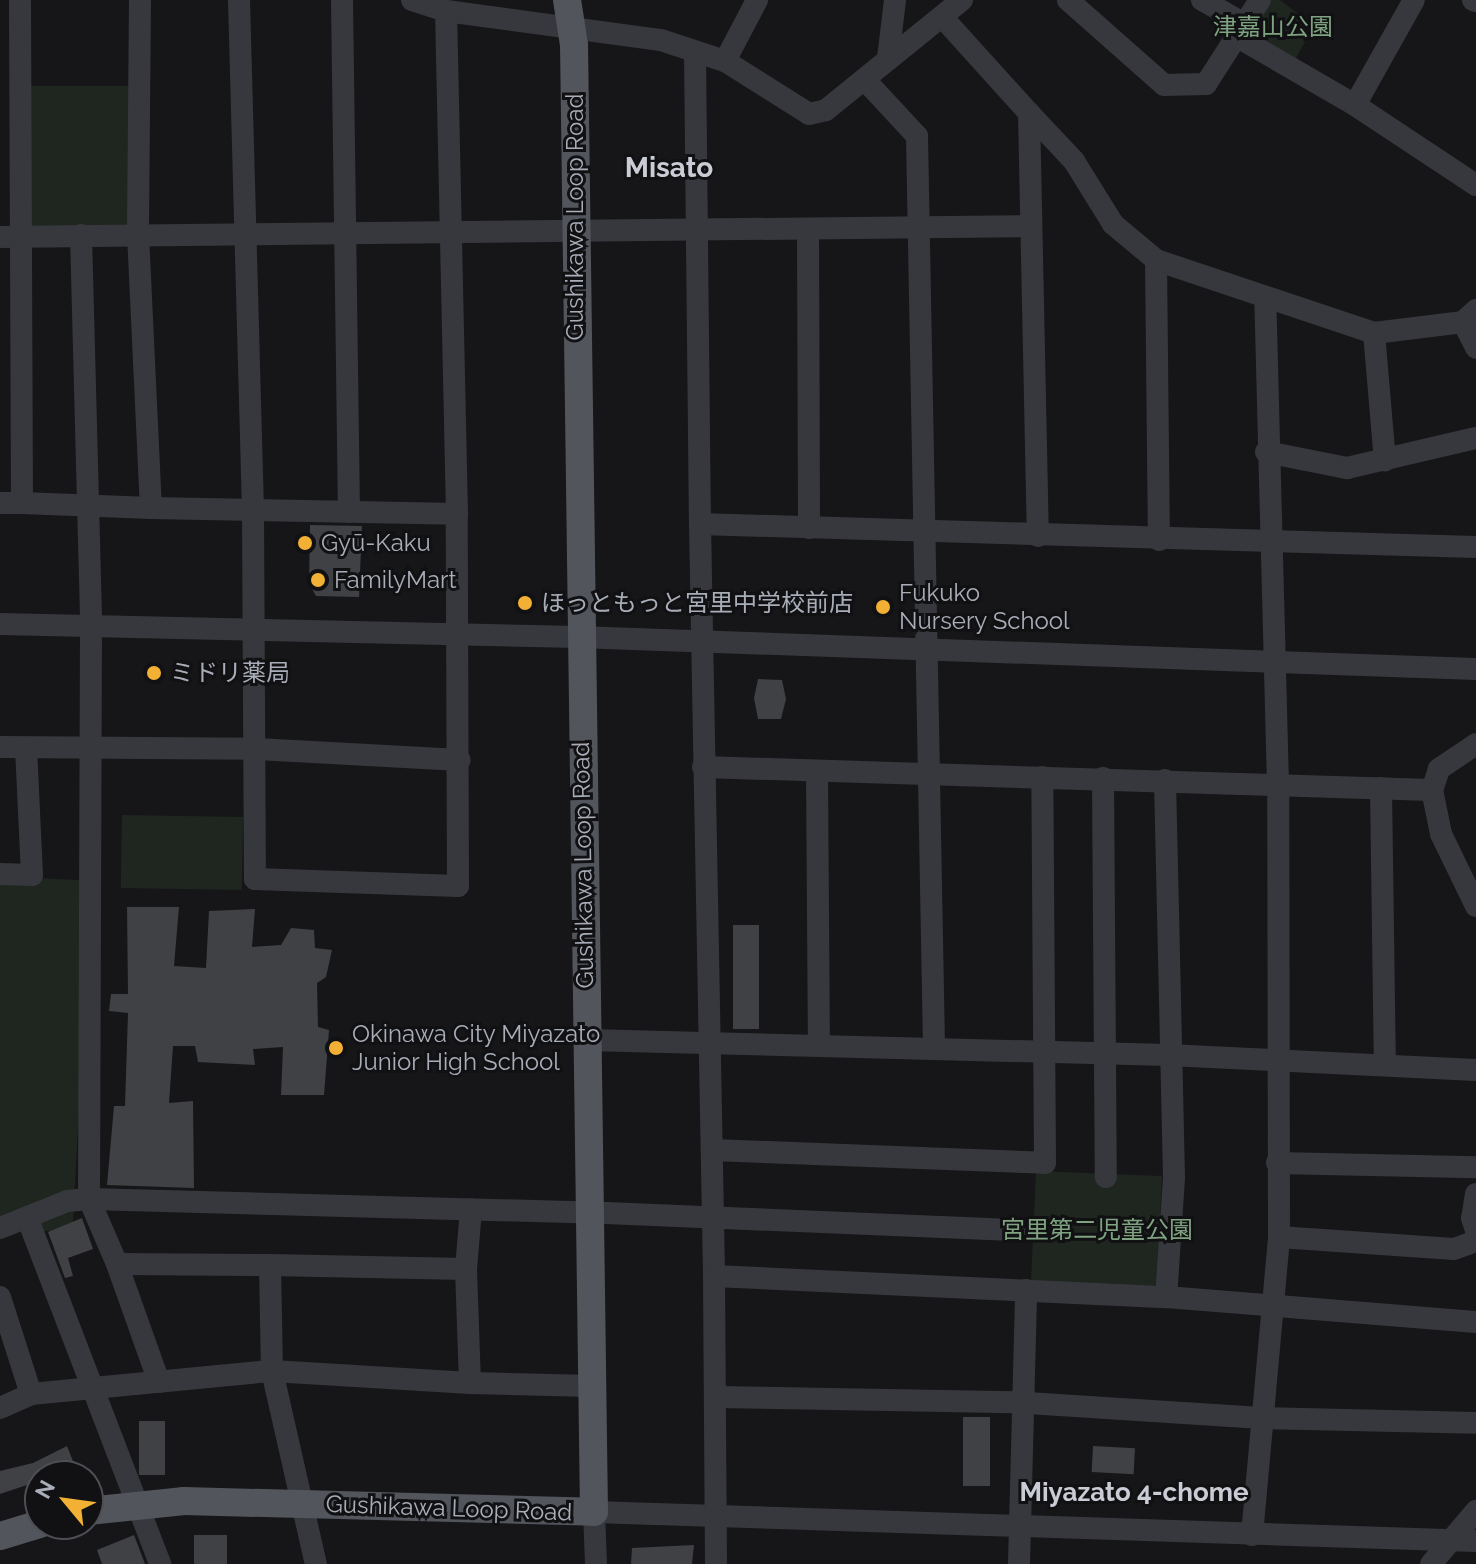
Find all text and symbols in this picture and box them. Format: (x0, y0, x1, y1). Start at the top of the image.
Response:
park label: 津嘉山公園 (1213, 13, 1333, 41)
street label: Gushikawa Loop Road (561, 94, 589, 340)
district label: Misato (625, 151, 713, 185)
place label: Gyū-Kaku (321, 529, 431, 557)
marker: Gyū-Kaku (296, 534, 314, 552)
place label: FamilyMart (334, 566, 457, 594)
marker: FamilyMart (309, 571, 327, 589)
place label: Fukuko Nursery School (899, 579, 1070, 635)
place label: ほっともっと宮里中学校前店 (541, 589, 853, 617)
marker: ほっともっと宮里中学校前店 (516, 594, 534, 612)
marker: Fukuko Nursery School (874, 598, 892, 616)
place label: ミドリ薬局 (170, 659, 290, 687)
marker: ミドリ薬局 (145, 664, 163, 682)
street label: Gushikawa Loop Road (566, 741, 600, 989)
place label: Okinawa City Miyazato Junior High School (352, 1020, 601, 1076)
marker: Okinawa City Miyazato Junior High School (327, 1039, 345, 1057)
park label: 宮里第二児童公園 (1001, 1216, 1193, 1244)
north arrow (24, 1460, 104, 1540)
text: N (29, 1476, 60, 1503)
district label: Miyazato 4-chome (1019, 1477, 1249, 1509)
street label: Gushikawa Loop Road (325, 1489, 573, 1527)

